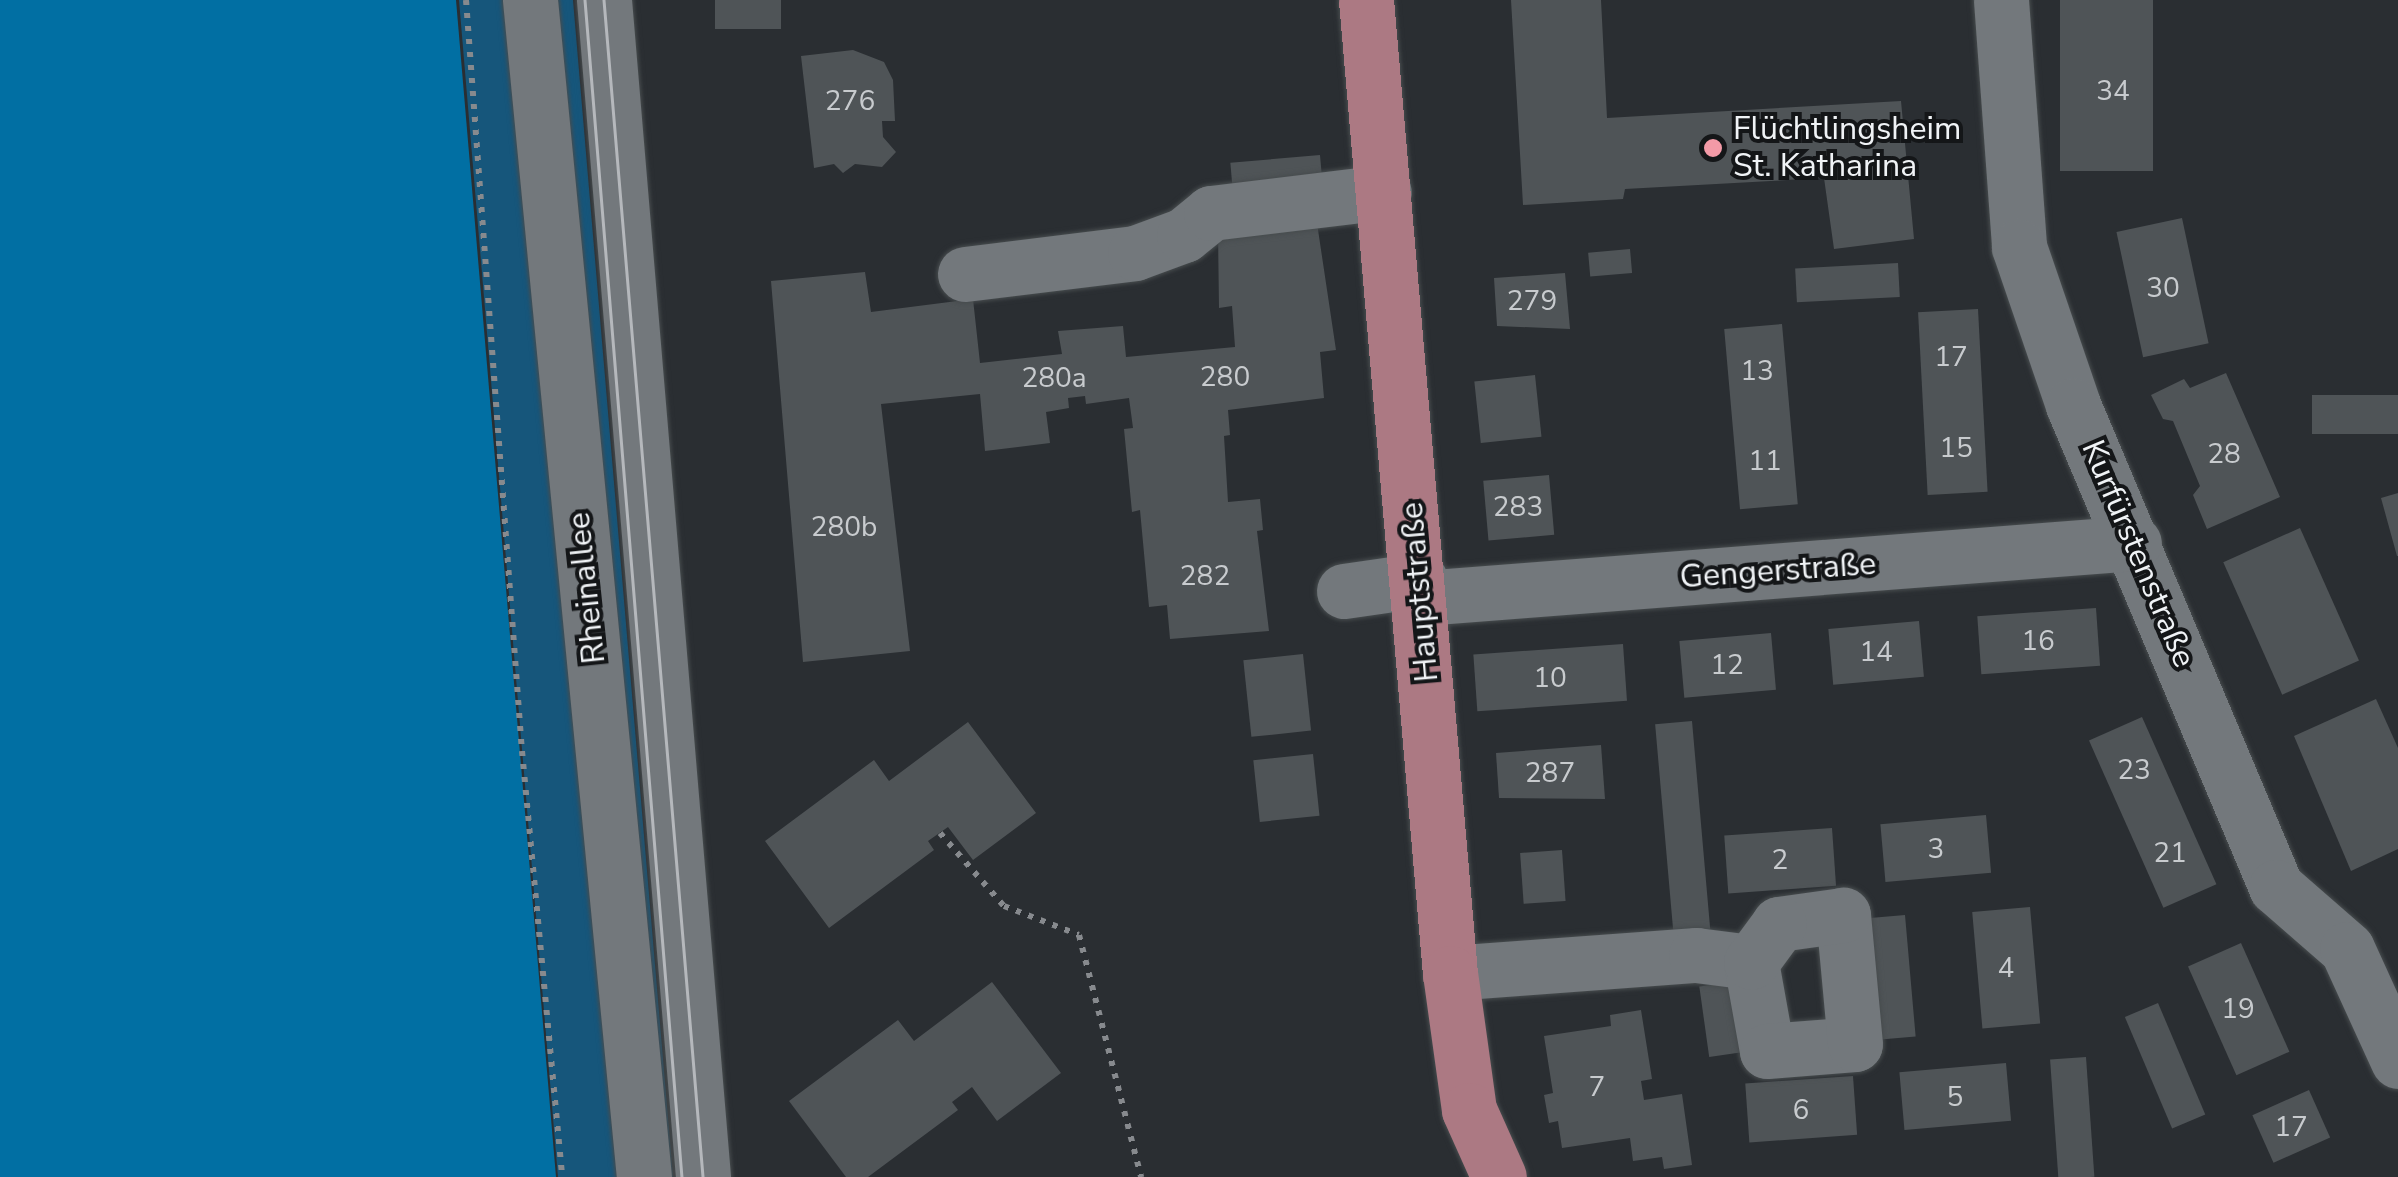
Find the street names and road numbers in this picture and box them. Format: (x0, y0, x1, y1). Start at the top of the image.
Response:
street label: Kurfürstenstraße (2073, 435, 2203, 673)
street label: Hauptstraße (1393, 500, 1447, 684)
street label: Rheinallee (560, 510, 614, 666)
street label: Gengerstraße (1678, 545, 1878, 597)

